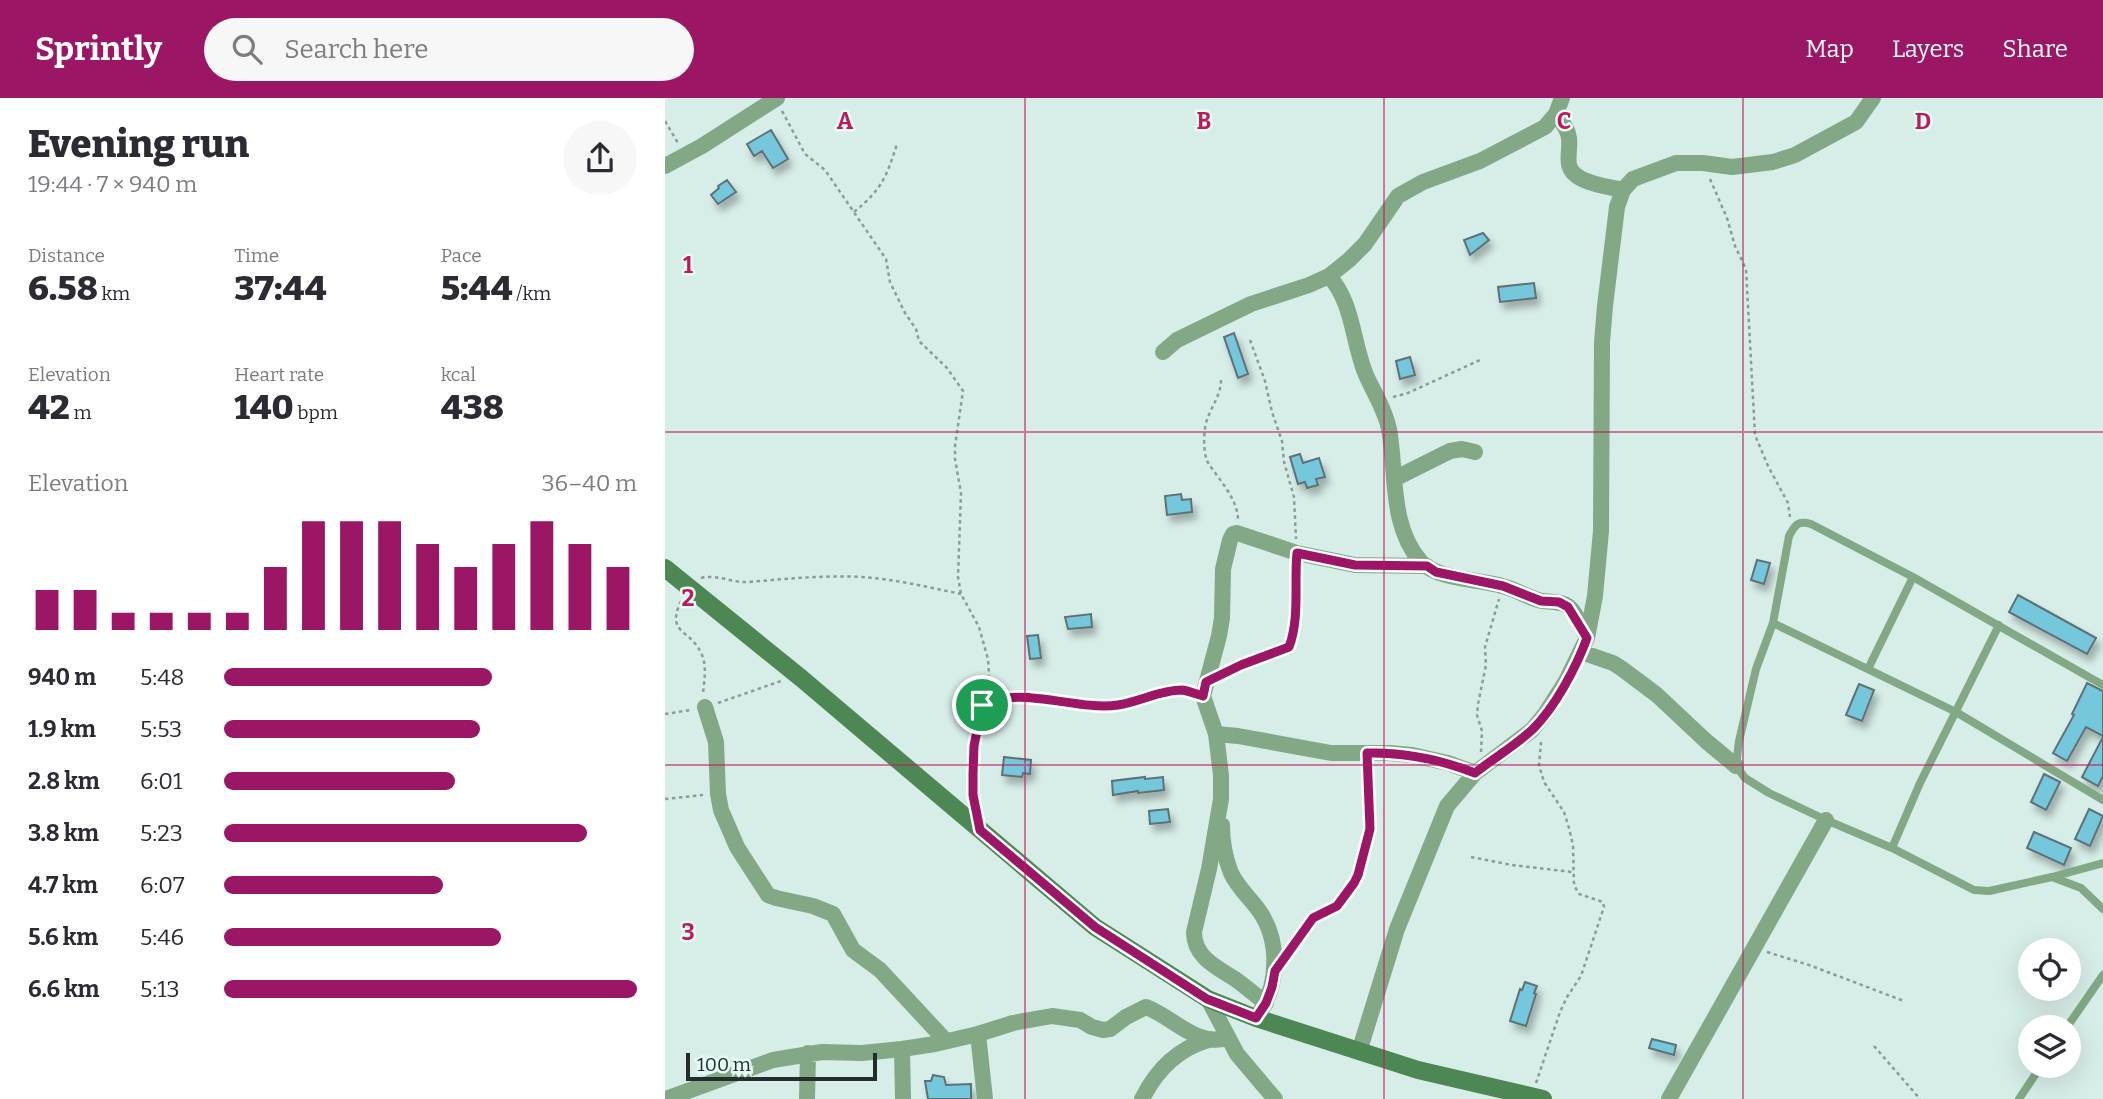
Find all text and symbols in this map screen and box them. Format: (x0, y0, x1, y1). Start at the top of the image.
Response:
search box (204, 18, 694, 81)
text: Sprintly (35, 29, 162, 69)
icon: search (228, 30, 266, 68)
text: Search here (284, 34, 428, 65)
text: Map (1806, 35, 1854, 63)
text: Layers (1892, 35, 1964, 63)
text: Share (2002, 35, 2068, 63)
text: A (837, 107, 854, 135)
text: B (1197, 107, 1211, 135)
text: C (1557, 107, 1571, 135)
text: D (1915, 107, 1931, 135)
text: Evening run (28, 121, 249, 167)
button: share (563, 121, 637, 195)
text: 19:44 · 7 × 940 m (28, 170, 197, 198)
text: Distance (28, 244, 105, 267)
text: Time (234, 244, 279, 267)
text: Pace (441, 244, 482, 267)
text: 1 (683, 251, 693, 279)
text: 6.58 (28, 267, 98, 309)
text: 37:44 (234, 267, 326, 309)
text: 5:44 (441, 267, 512, 309)
text: km (98, 282, 130, 305)
text: /km (512, 282, 551, 305)
text: Elevation (28, 363, 111, 386)
text: Heart rate (234, 363, 324, 386)
text: kcal (441, 363, 476, 386)
text: 42 (28, 386, 70, 428)
text: 140 (234, 386, 294, 428)
text: 438 (441, 386, 504, 428)
text: m (70, 401, 92, 424)
text: bpm (294, 401, 338, 424)
text: Elevation (28, 469, 128, 497)
text: 36–40 m (541, 469, 637, 497)
text: 2 (682, 584, 695, 612)
text: 940 m (28, 663, 96, 691)
text: 5:48 (140, 663, 184, 691)
pin (952, 675, 1012, 735)
icon: arrive (963, 686, 1001, 724)
text: 1.9 km (28, 715, 96, 743)
text: 5:53 (140, 715, 182, 743)
text: 2.8 km (28, 767, 100, 795)
text: 6:01 (140, 767, 182, 795)
text: 3.8 km (28, 819, 99, 847)
text: 5:23 (140, 819, 183, 847)
text: 4.7 km (28, 871, 98, 899)
text: 6:07 (140, 871, 185, 899)
text: 3 (681, 918, 695, 946)
text: 5.6 km (28, 923, 98, 951)
text: 5:46 (140, 923, 184, 951)
map controls (2018, 938, 2081, 1078)
button: locate (2018, 938, 2081, 1001)
text: 6.6 km (28, 975, 99, 1003)
text: 5:13 (140, 975, 180, 1003)
button: layers (2018, 1015, 2081, 1078)
scale bar (686, 1050, 877, 1082)
text: 100 m (697, 1053, 751, 1076)

